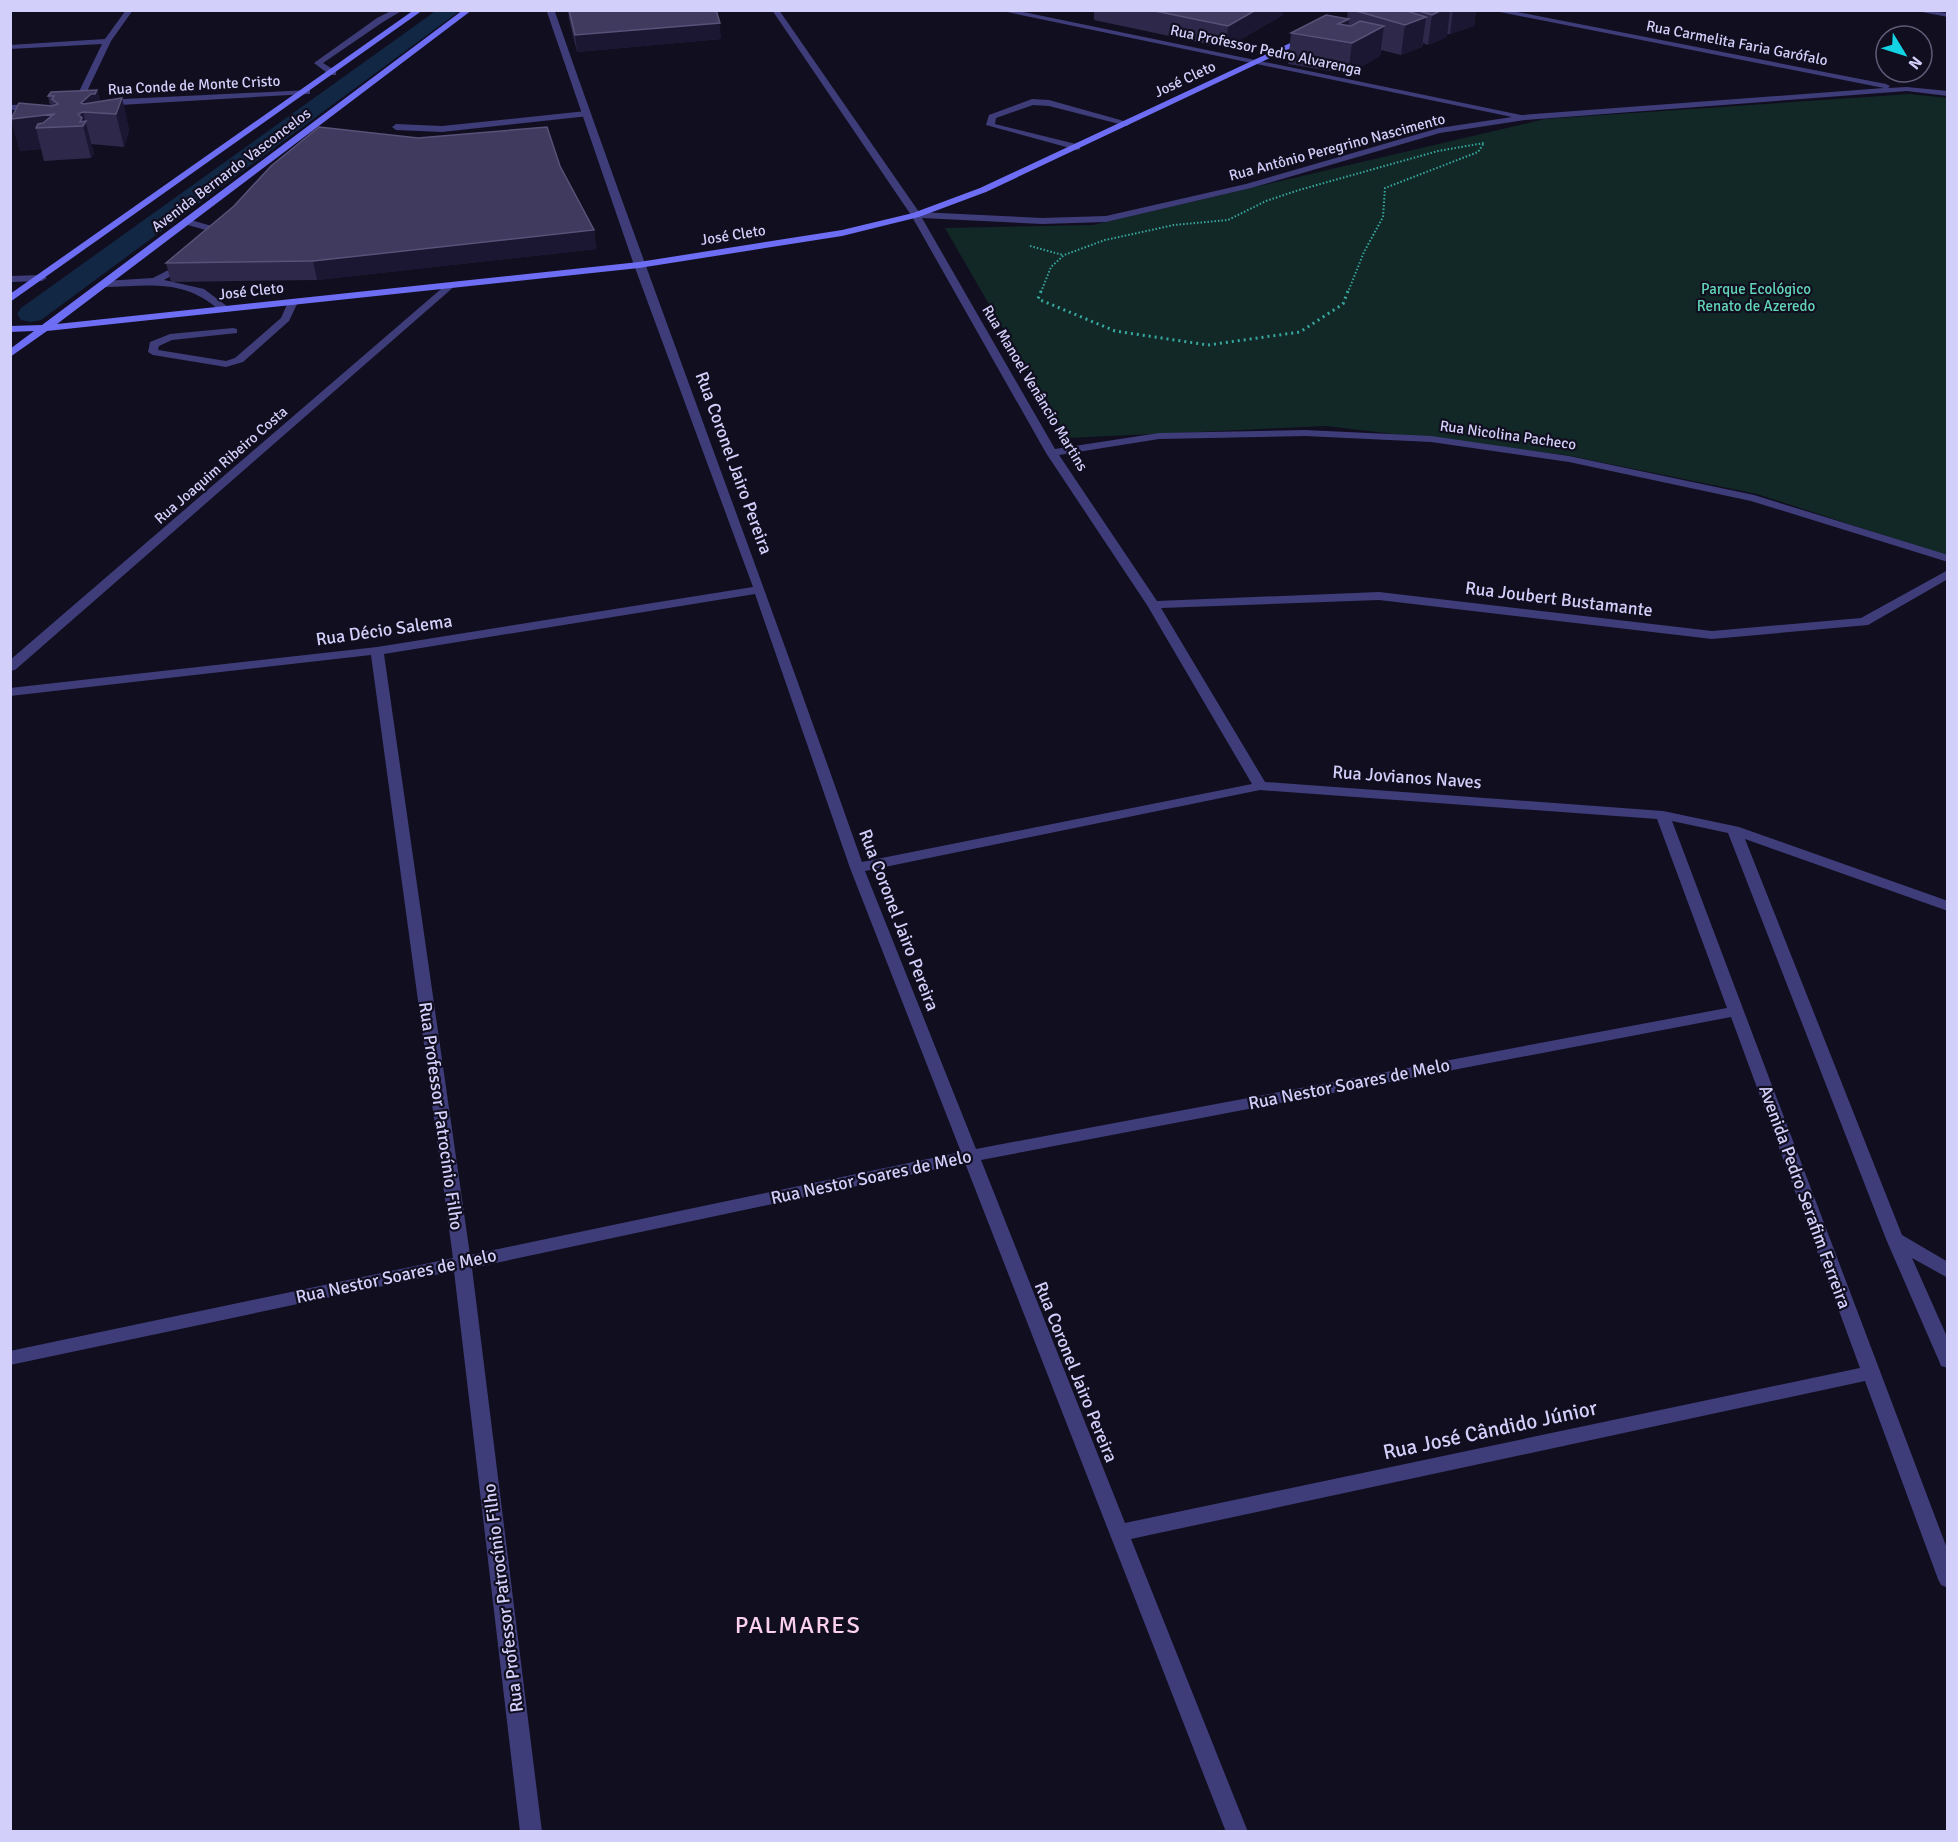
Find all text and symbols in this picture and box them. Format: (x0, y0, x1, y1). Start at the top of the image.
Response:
street label: Rua Carmelita Faria Garófalo (1645, 17, 1829, 69)
street label: Rua Professor Pedro Alvarenga (1169, 21, 1363, 79)
north arrow (1874, 24, 1934, 84)
text: N (1904, 52, 1926, 73)
street label: José Cleto (1151, 57, 1219, 101)
street label: Rua Conde de Monte Cristo (107, 71, 281, 99)
street label: Avenida Bernardo Vasconcelos (148, 104, 315, 236)
street label: Rua Antônio Peregrino Nascimento (1227, 109, 1447, 185)
street label: José Cleto (699, 221, 767, 249)
street label: José Cleto (217, 279, 285, 303)
park label: Parque Ecológico Renato de Azeredo (1697, 280, 1815, 315)
street label: Rua Manoel Venâncio Martins (978, 302, 1092, 474)
street label: Rua Coronel Jairo Pereira (691, 369, 777, 557)
street label: Rua Joaquim Ribeiro Costa (151, 402, 291, 528)
street label: Rua Nicolina Pacheco (1439, 417, 1578, 454)
street label: Rua Joubert Bustamante (1464, 577, 1654, 621)
street label: Rua Décio Salema (314, 610, 454, 650)
street label: Rua Jovianos Naves (1332, 761, 1482, 793)
street label: Rua Coronel Jairo Pereira (854, 826, 944, 1014)
street label: Rua Professor Patrocínio Filho (414, 1000, 468, 1232)
street label: Rua Nestor Soares de Melo (1246, 1054, 1452, 1114)
street label: Avenida Pedro Serafim Ferreira (1754, 1082, 1856, 1312)
street label: Rua Nestor Soares de Melo (769, 1145, 973, 1209)
street label: Rua Nestor Soares de Melo (294, 1244, 498, 1308)
street label: Rua Coronel Jairo Pereira (1030, 1278, 1122, 1466)
street label: Rua José Cândido Júnior (1381, 1395, 1600, 1465)
street label: Rua Professor Patrocínio Filho (478, 1482, 528, 1714)
district label: PALMARES (735, 1610, 861, 1640)

